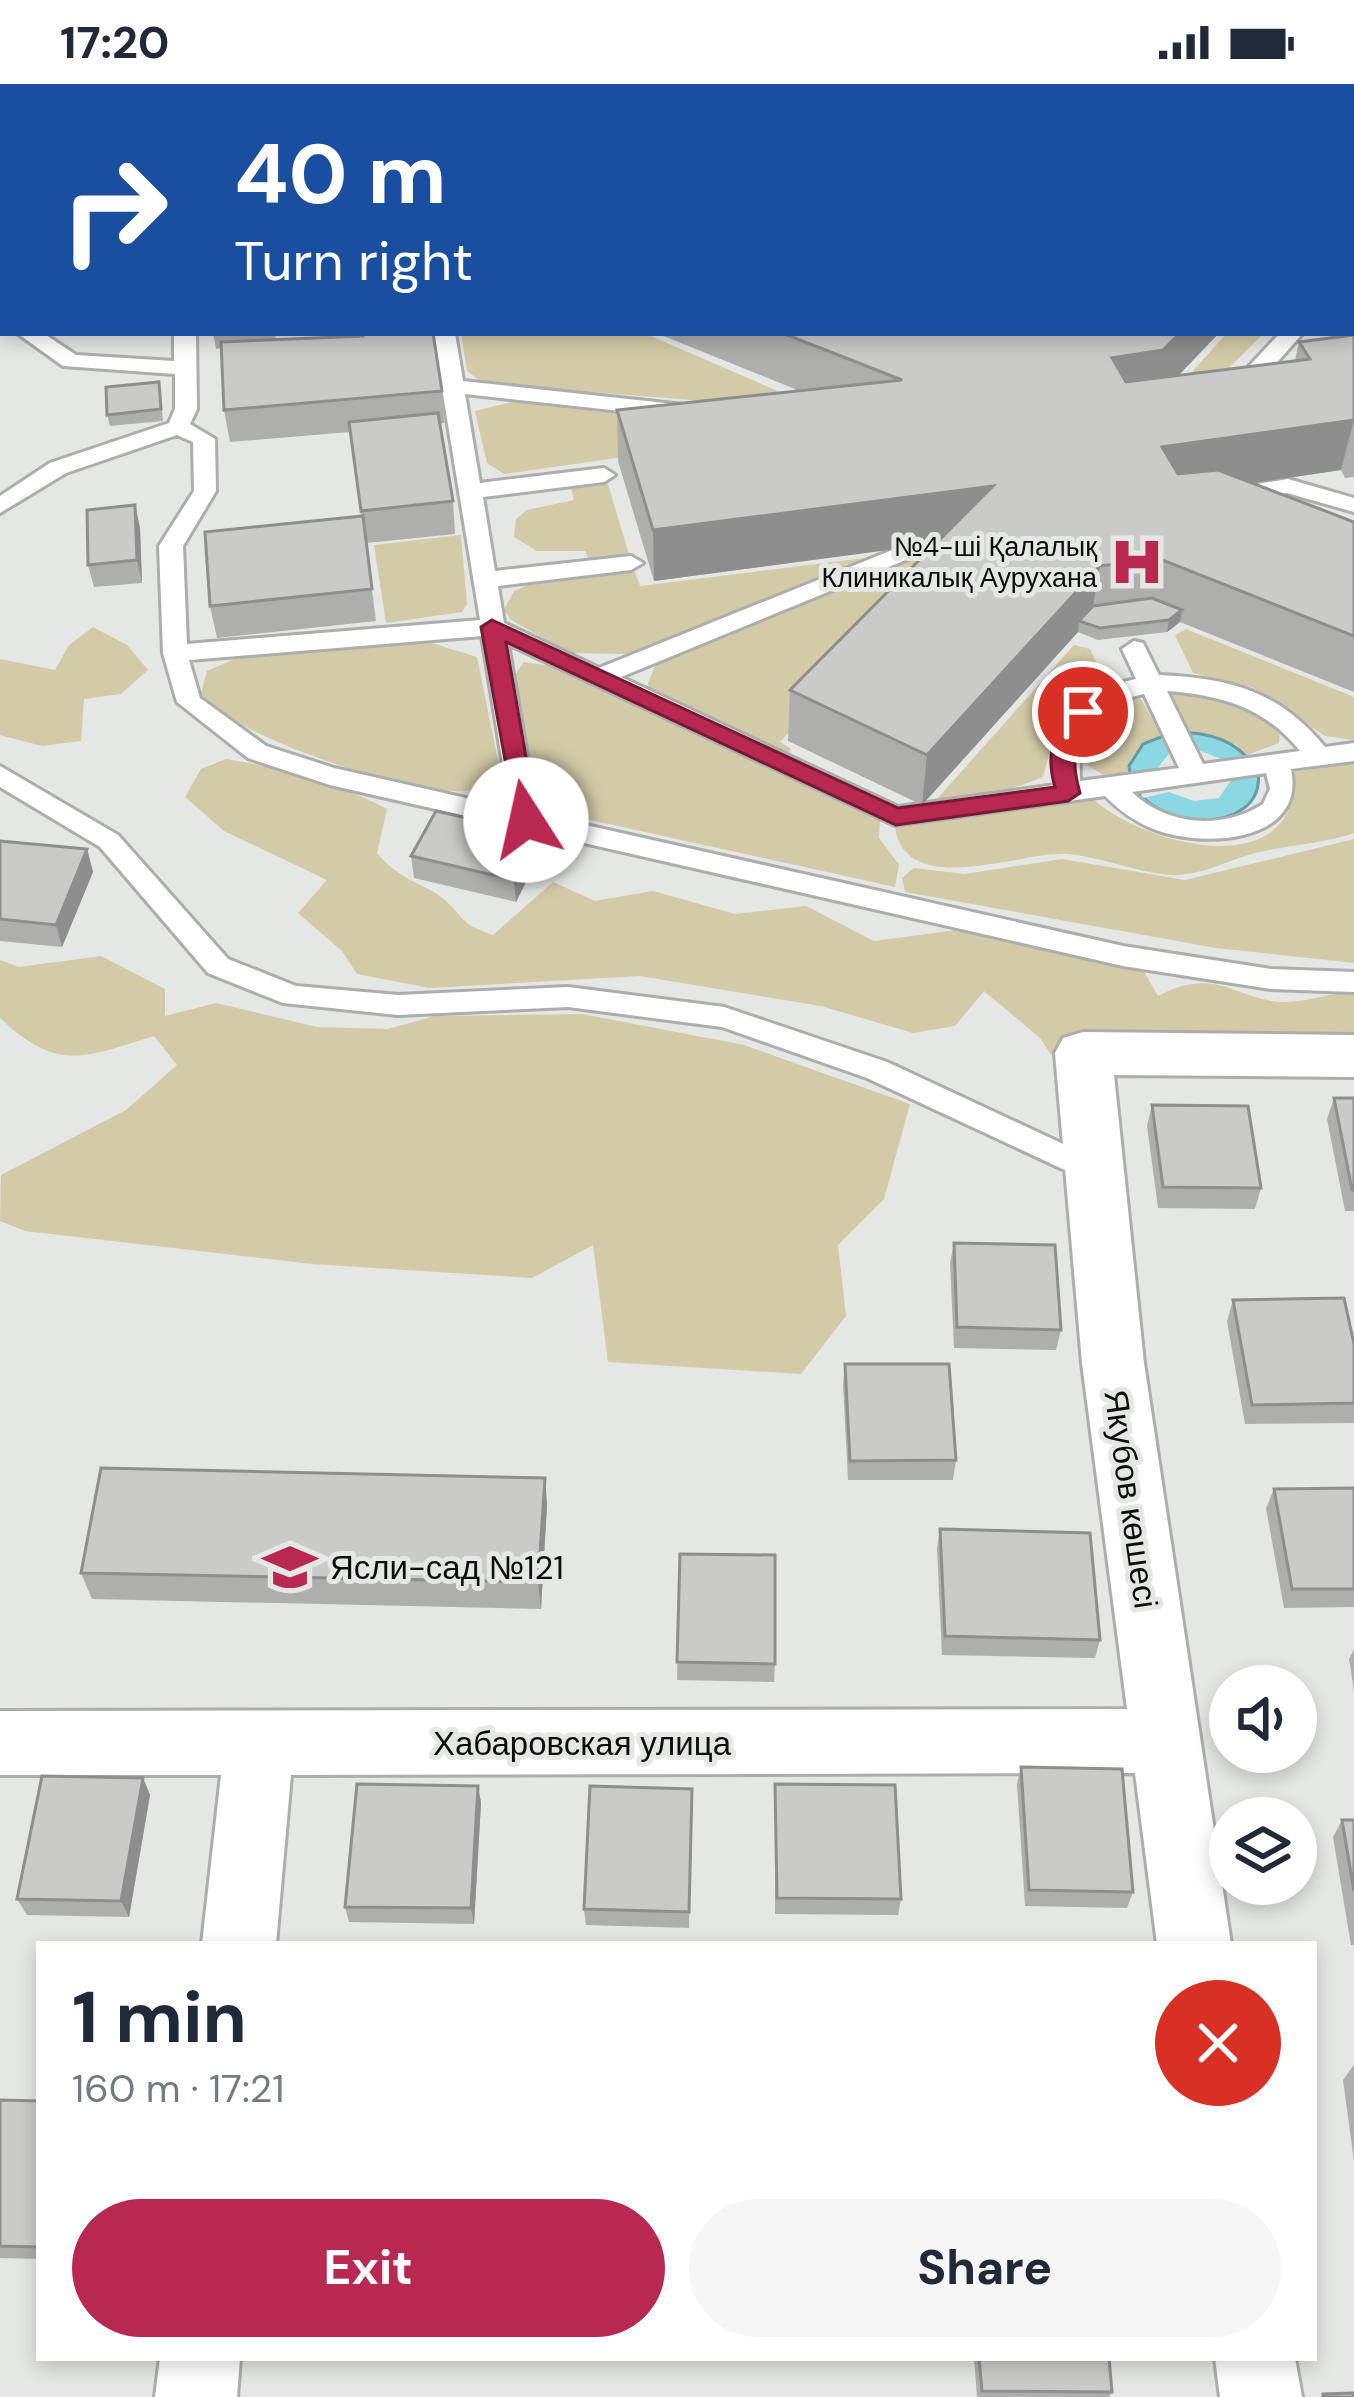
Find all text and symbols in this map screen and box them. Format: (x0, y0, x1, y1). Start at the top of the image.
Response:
text: 17:20 (60, 13, 169, 72)
text: 40 m (234, 120, 447, 229)
icon: right (36, 132, 192, 288)
text: Turn right (234, 226, 473, 297)
place label: №4-ші Қалалық Клиникалық Аурухана (822, 529, 1098, 595)
hospital icon: №4-ші Қалалық Клиникалық Аурухана (1108, 533, 1166, 591)
pin (1032, 661, 1134, 763)
icon: arrive (1050, 679, 1116, 745)
position arrow (463, 757, 589, 883)
street label: Якубов көшесі (1094, 1387, 1168, 1611)
school or university icon: Ясли-сад №121 (261, 1538, 319, 1596)
place label: Ясли-сад №121 (330, 1546, 564, 1589)
map controls (1209, 1665, 1317, 1905)
button: sound (1209, 1665, 1317, 1773)
street label: Хабаровская улица (433, 1722, 732, 1765)
button: layers (1209, 1797, 1317, 1905)
text: 1 min (72, 1971, 247, 2064)
button: close (1155, 1980, 1281, 2106)
text: 160 m · 17:21 (72, 2063, 284, 2114)
button: Exit (72, 2199, 665, 2337)
button: Share (689, 2199, 1281, 2337)

